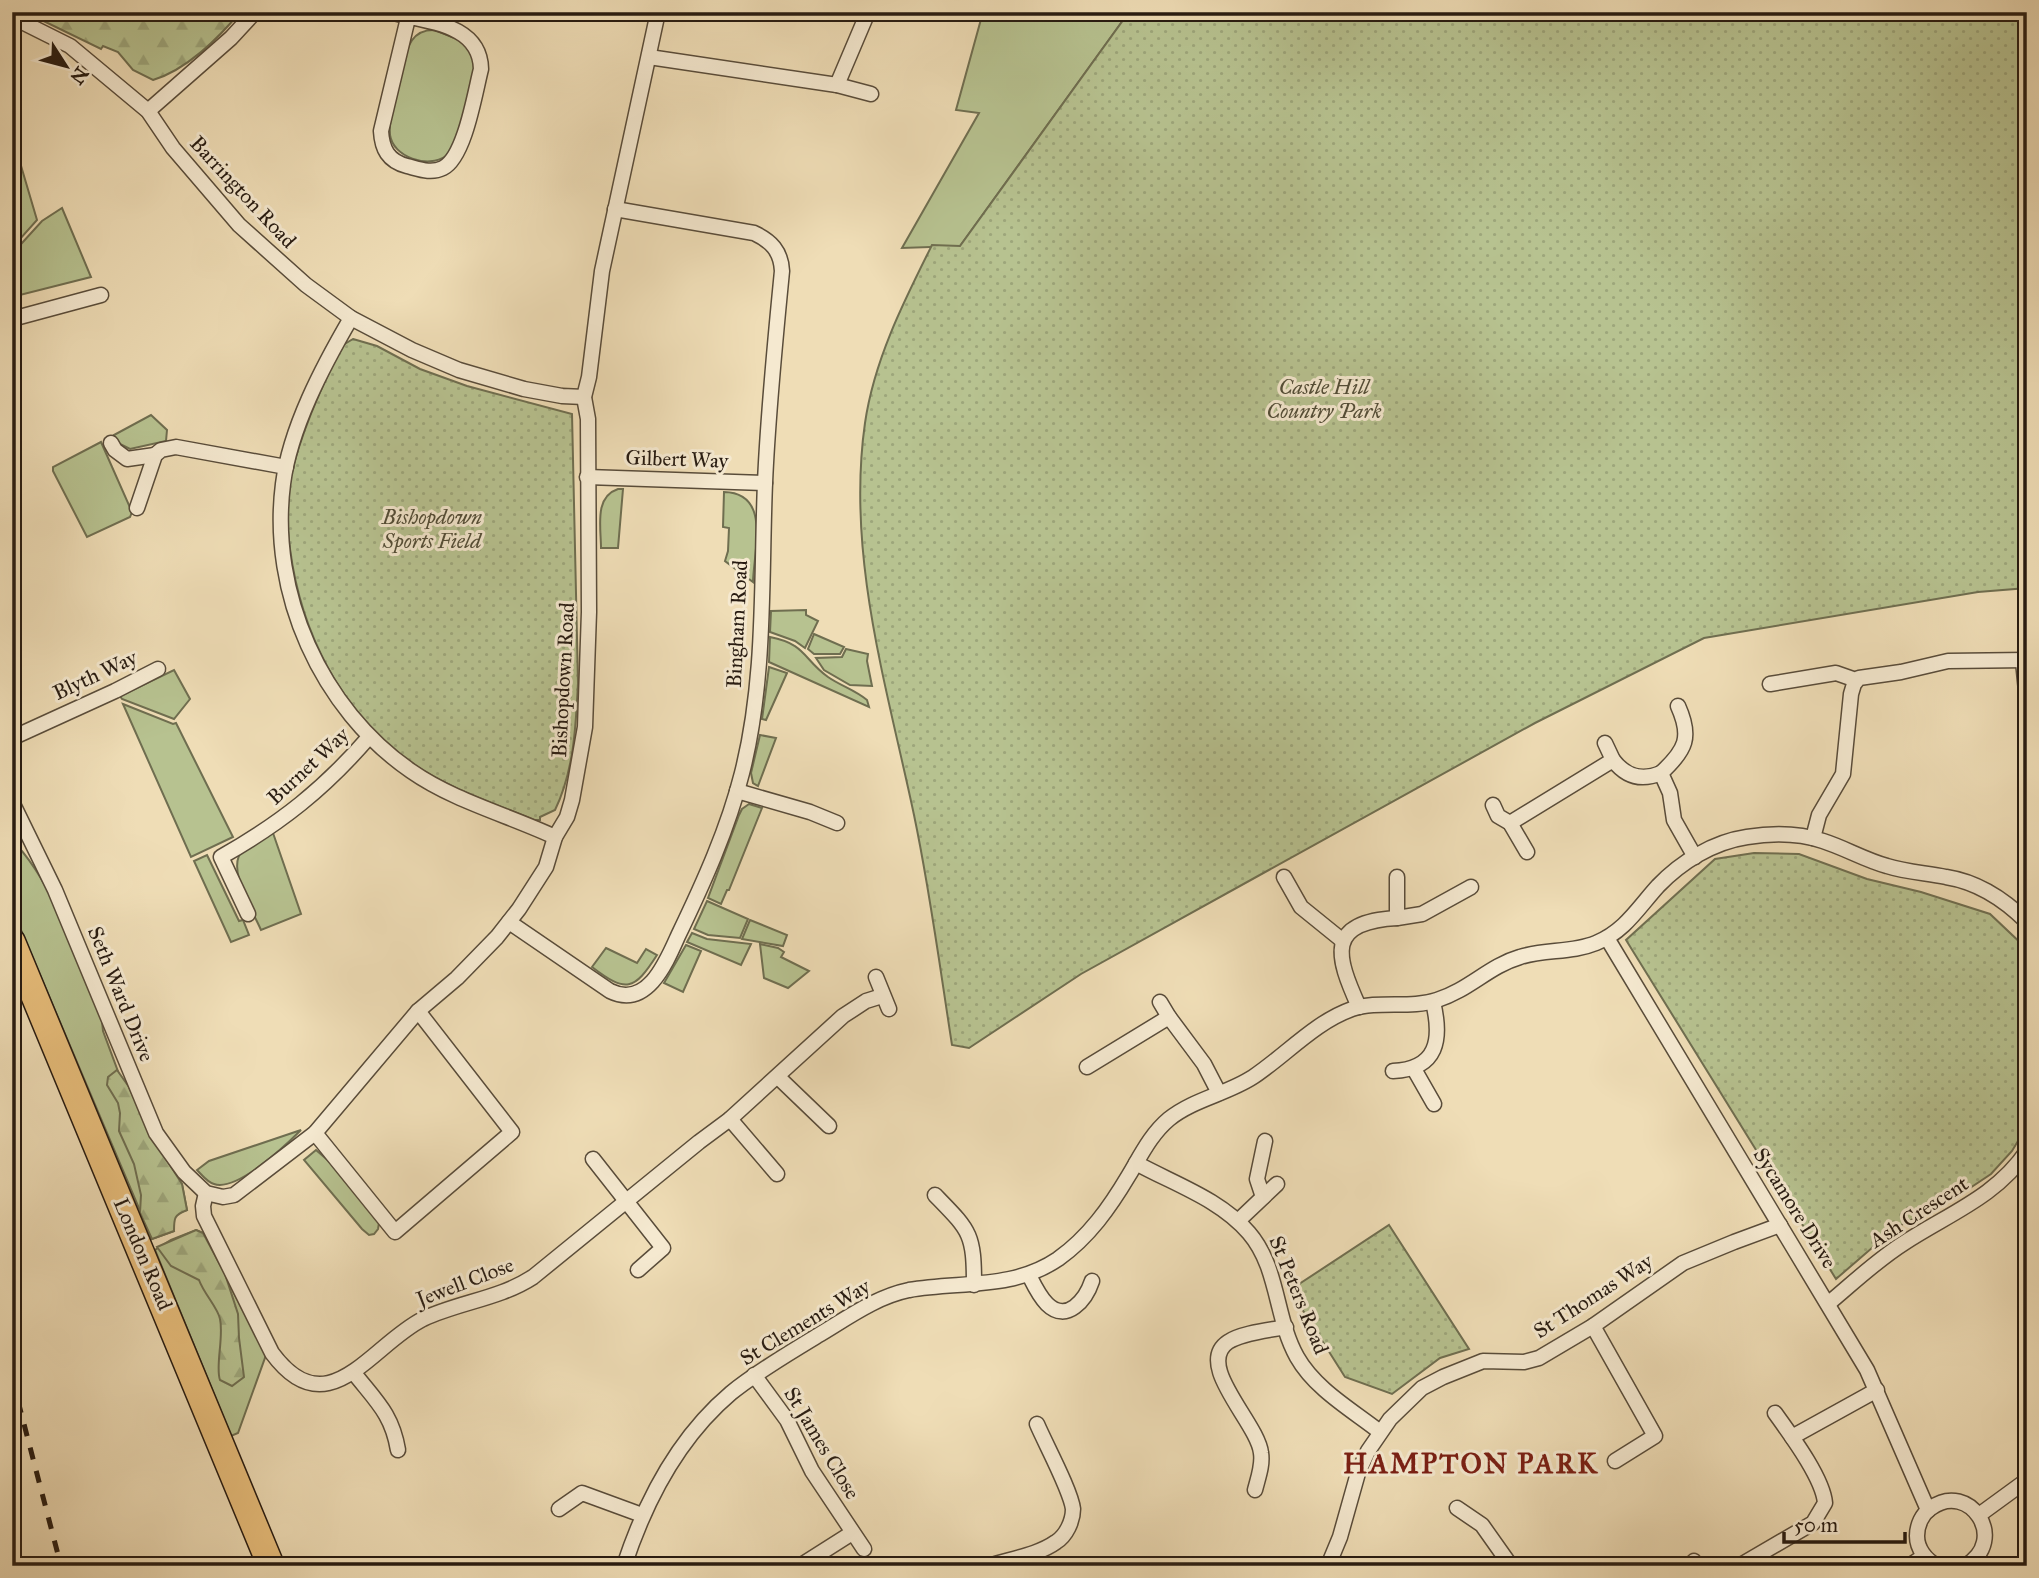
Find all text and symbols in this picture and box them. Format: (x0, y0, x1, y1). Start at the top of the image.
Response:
north arrow (32, 32, 102, 102)
text: N (65, 62, 93, 89)
street label: Barrington Road (184, 130, 302, 254)
park label: Castle Hill Country Park (1266, 374, 1382, 424)
street label: Gilbert Way (625, 444, 730, 474)
park label: Bishopdown Sports Field (381, 504, 483, 554)
street label: Bingham Road (721, 559, 753, 689)
street label: Bishopdown Road (546, 601, 580, 758)
street label: Blyth Way (49, 644, 142, 706)
street label: Burnet Way (262, 721, 355, 810)
street label: Seth Ward Drive (82, 923, 160, 1066)
street label: Sycamore Drive (1748, 1143, 1842, 1273)
street label: Ash Crescent (1864, 1170, 1974, 1254)
street label: London Road (108, 1194, 178, 1315)
street label: St Peters Road (1263, 1232, 1335, 1358)
street label: St Thomas Way (1529, 1247, 1658, 1344)
street label: Jewell Close (411, 1251, 518, 1313)
street label: St Clements Way (735, 1272, 876, 1371)
street label: St James Close (778, 1382, 866, 1504)
district label: HAMPTON PARK (1343, 1446, 1599, 1481)
scale bar (1784, 1501, 1904, 1545)
text: 50 m (1794, 1512, 1839, 1538)

